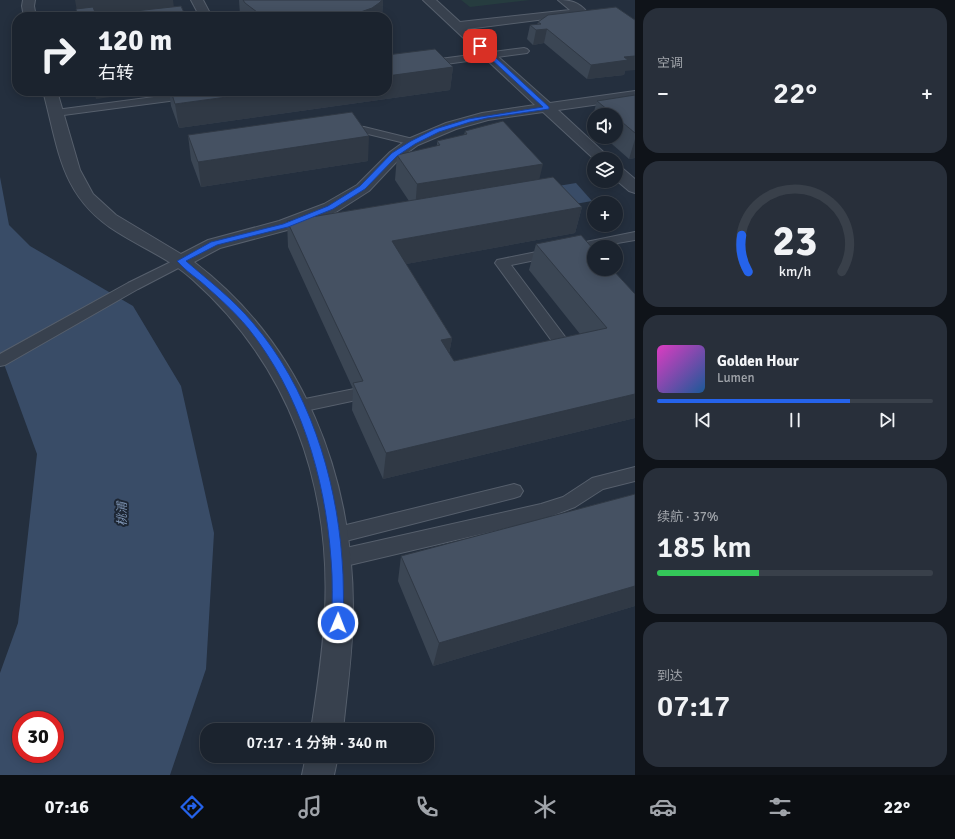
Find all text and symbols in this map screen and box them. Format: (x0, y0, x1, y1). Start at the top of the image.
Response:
text: 120 m (98, 24, 172, 58)
icon: right (32, 28, 84, 80)
pin (463, 29, 497, 63)
icon: arrive (469, 35, 491, 57)
text: 空调 (657, 55, 683, 71)
text: 右转 (98, 62, 134, 84)
text: 22° (773, 75, 817, 112)
text: − (657, 80, 669, 107)
text: + (921, 80, 933, 107)
map controls (587, 108, 623, 276)
button: sound (587, 108, 623, 144)
button: layers (587, 152, 623, 188)
button: + (587, 196, 623, 232)
text: 23 (773, 216, 817, 267)
button: − (587, 240, 623, 276)
text: km/h (779, 263, 811, 280)
text: Golden Hour (717, 352, 799, 370)
text: Lumen (717, 370, 755, 386)
icon: previous (692, 409, 714, 431)
icon: pause (784, 409, 806, 431)
icon: next (876, 409, 898, 431)
water label: 桃浦 (115, 500, 130, 526)
text: 续航 · 37% (657, 509, 719, 525)
text: 185 km (657, 529, 752, 566)
position arrow (317, 602, 359, 644)
text: 到达 (657, 668, 683, 684)
text: 07:17 (657, 688, 730, 725)
speed limit sign: 30 (12, 711, 64, 763)
text: 07:17 · 1 分钟 · 340 m (247, 734, 387, 752)
icon: directions (178, 793, 206, 821)
icon: music (296, 793, 324, 821)
icon: phone (413, 793, 441, 821)
icon: climate (531, 793, 559, 821)
icon: car (649, 793, 677, 821)
icon: filters (766, 793, 794, 821)
text: 07:16 (45, 796, 89, 818)
text: 22° (884, 796, 910, 818)

